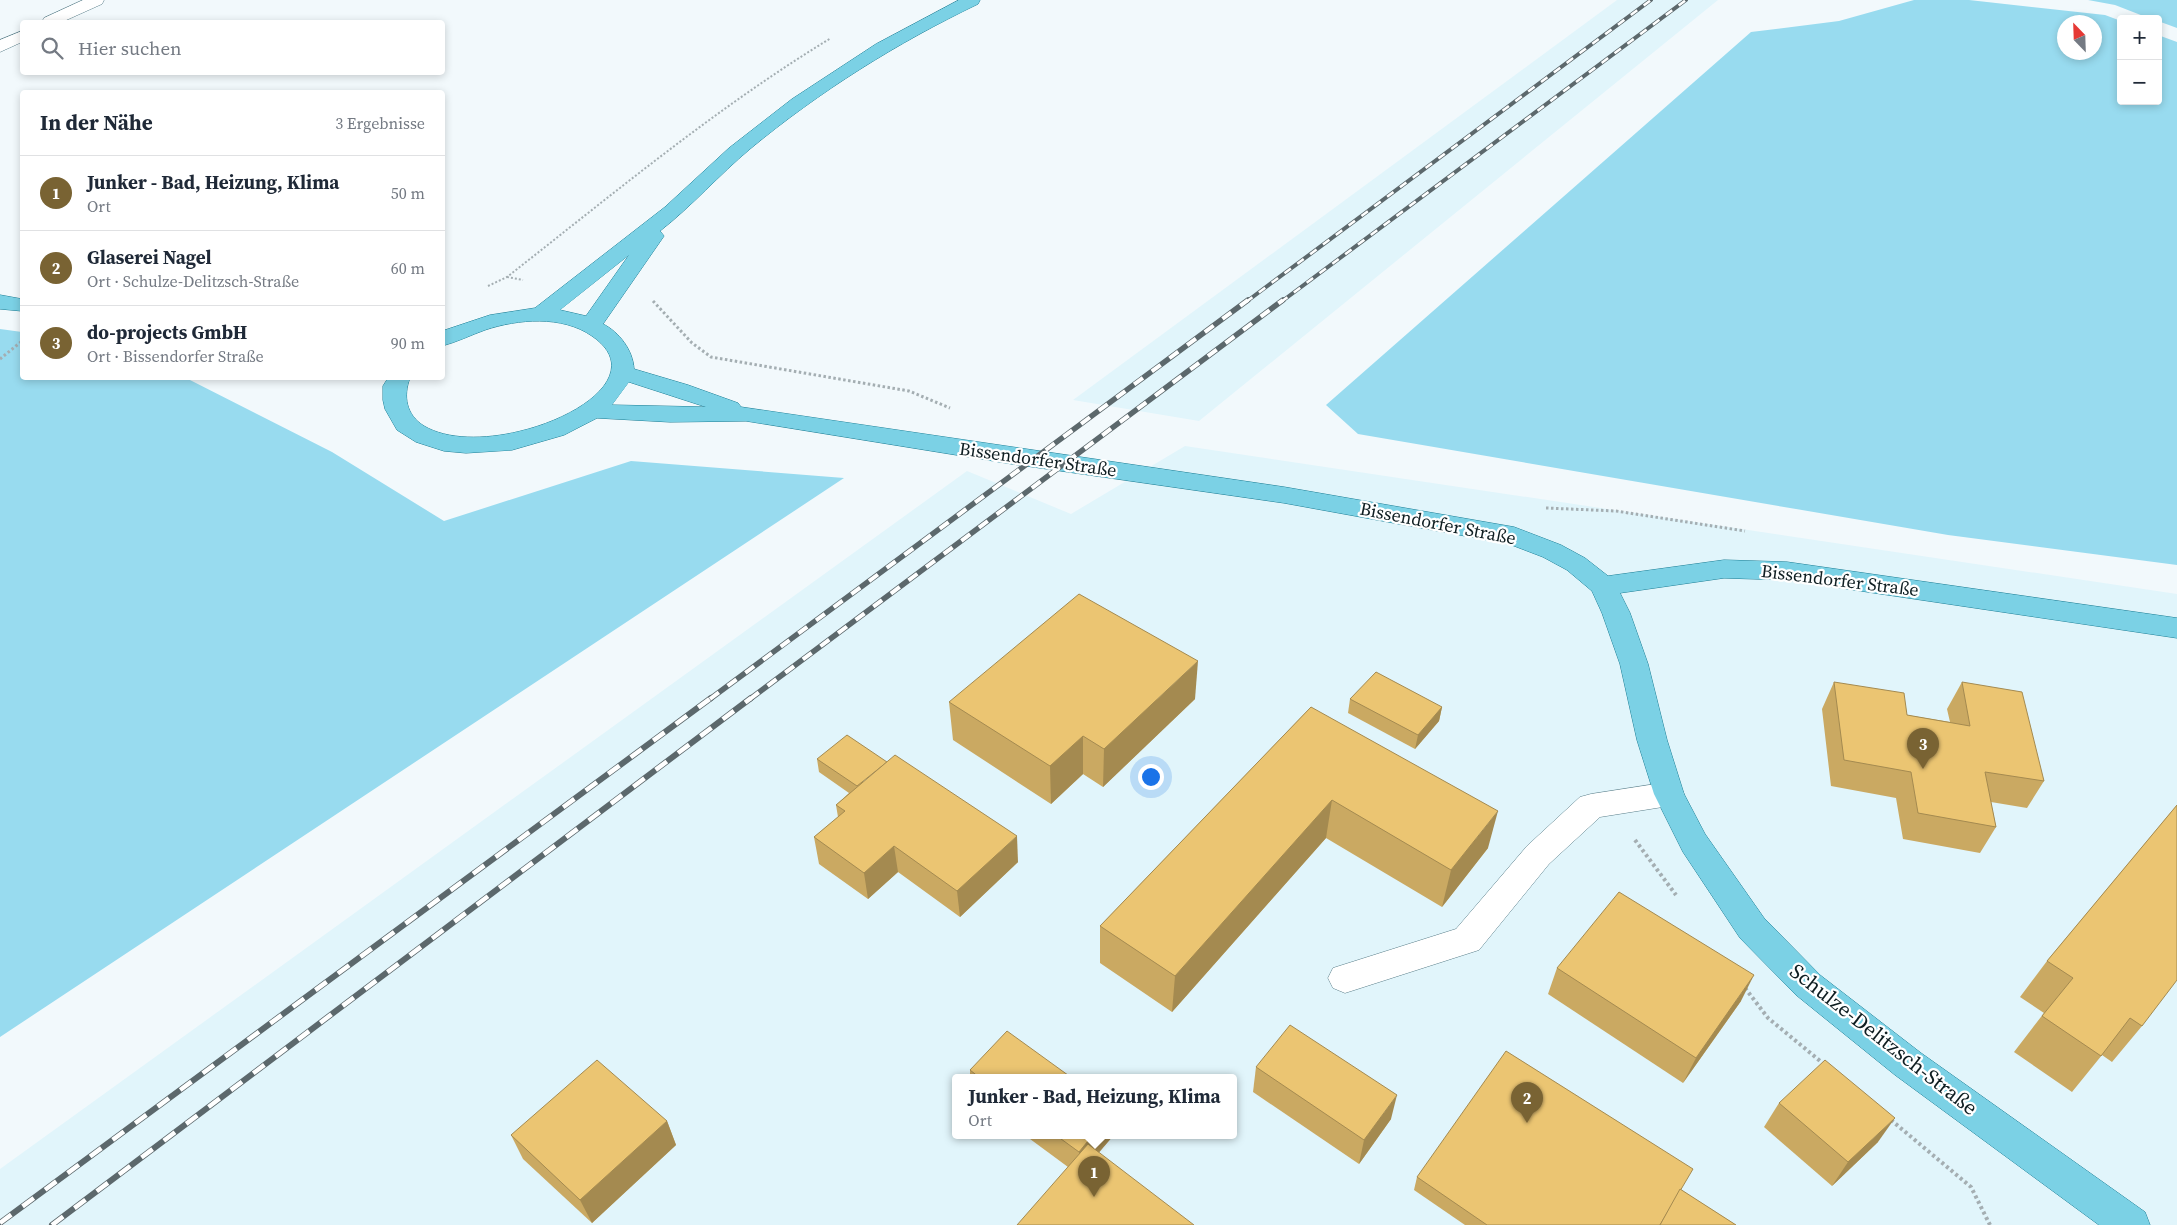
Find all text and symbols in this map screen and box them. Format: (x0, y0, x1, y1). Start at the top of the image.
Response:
north arrow (2057, 15, 2102, 60)
map controls (2117, 15, 2162, 105)
button: + (2117, 15, 2162, 60)
search box (20, 20, 445, 75)
icon: search (38, 34, 66, 62)
text: Hier suchen (78, 35, 182, 61)
button: − (2117, 60, 2162, 105)
text: In der Nähe (40, 108, 153, 137)
text: 3 Ergebnisse (335, 112, 425, 134)
text: Junker - Bad, Heizung, Klima (87, 169, 339, 195)
text: 1 (52, 182, 60, 204)
text: 50 m (391, 182, 425, 204)
text: Ort (87, 195, 111, 217)
text: Glaserei Nagel (87, 244, 212, 270)
text: 2 (52, 257, 60, 279)
text: 60 m (391, 257, 425, 279)
text: Ort · Schulze-Delitzsch-Straße (87, 270, 299, 292)
text: do-projects GmbH (87, 319, 247, 345)
text: 3 (52, 332, 60, 354)
text: 90 m (391, 332, 425, 354)
text: Ort · Bissendorfer Straße (87, 345, 264, 367)
street label: Bissendorfer Straße (958, 436, 1118, 482)
street label: Bissendorfer Straße (1358, 496, 1518, 550)
street label: Bissendorfer Straße (1760, 558, 1920, 602)
pin: 3 (1907, 728, 1939, 769)
your location (1138, 764, 1164, 790)
street label: Schulze-Delitzsch-Straße (1784, 956, 1984, 1122)
popup (952, 1074, 1237, 1139)
pin: 2 (1511, 1082, 1543, 1123)
text: Junker - Bad, Heizung, Klima (968, 1083, 1221, 1109)
text: Ort (968, 1109, 992, 1131)
pin: 1 (1078, 1156, 1110, 1197)

